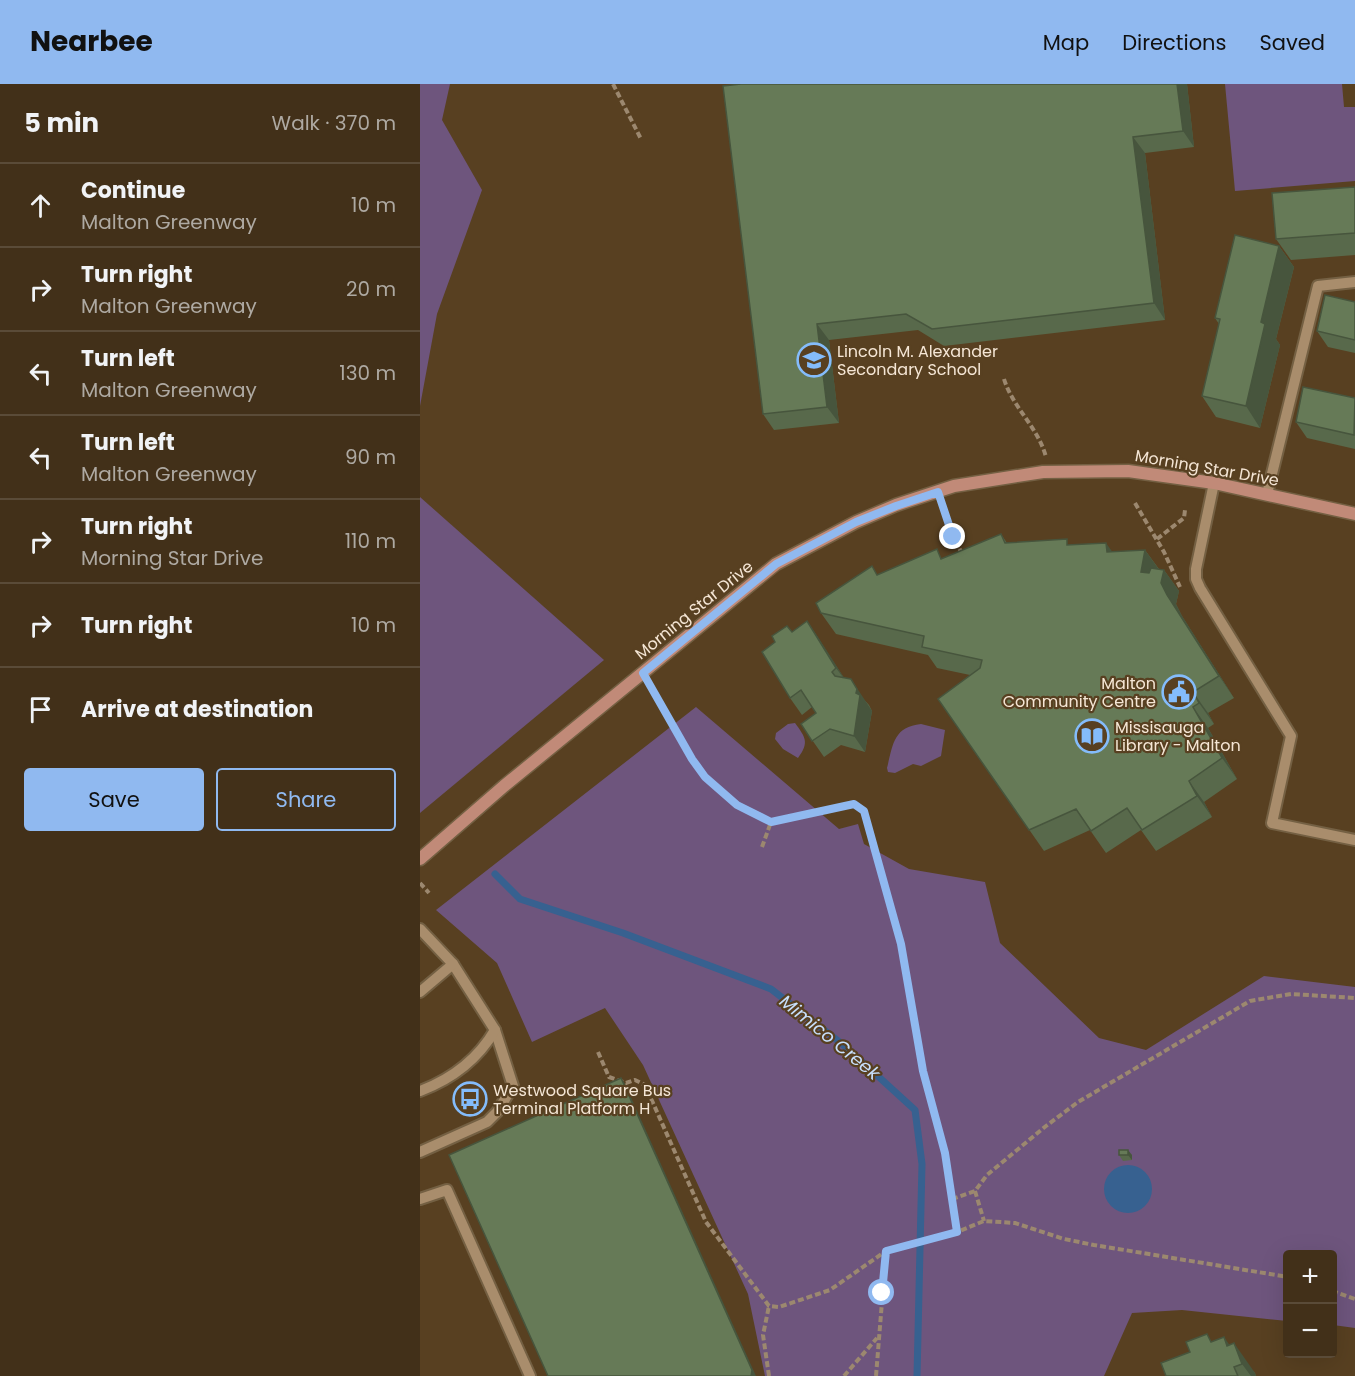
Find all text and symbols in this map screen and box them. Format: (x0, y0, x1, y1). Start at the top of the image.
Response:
text: Nearbee (30, 22, 153, 61)
text: Map (1043, 28, 1089, 57)
text: Directions (1122, 28, 1226, 57)
text: Saved (1259, 28, 1325, 57)
text: 5 min (24, 105, 99, 141)
text: Walk · 370 m (272, 109, 396, 137)
text: Continue (81, 175, 185, 206)
icon: ahead (24, 189, 57, 222)
text: 10 m (351, 191, 396, 219)
text: Malton Greenway (81, 208, 257, 236)
text: Turn right (81, 259, 192, 290)
icon: right (24, 273, 57, 306)
text: 20 m (346, 275, 396, 303)
text: Malton Greenway (81, 292, 257, 320)
place label: Lincoln M. Alexander Secondary School (837, 340, 998, 381)
school or university icon: Lincoln M. Alexander Secondary School (796, 342, 832, 378)
text: Turn left (81, 343, 175, 374)
icon: left (24, 357, 57, 390)
text: 130 m (339, 359, 396, 387)
text: Malton Greenway (81, 376, 257, 404)
text: Turn left (81, 427, 175, 458)
icon: left (24, 441, 57, 474)
text: 90 m (345, 443, 396, 471)
street label: Morning Star Drive (1133, 444, 1281, 492)
text: Malton Greenway (81, 460, 257, 488)
text: Turn right (81, 511, 192, 542)
route end (939, 523, 965, 549)
icon: right (24, 525, 57, 558)
text: 110 m (345, 527, 396, 555)
text: Morning Star Drive (81, 544, 263, 572)
street label: Morning Star Drive (630, 555, 758, 665)
icon: right (24, 609, 57, 642)
text: Turn right (81, 610, 192, 641)
text: 10 m (351, 611, 396, 639)
place label: Malton Community Centre (1003, 672, 1156, 713)
public building icon: Malton Community Centre (1161, 674, 1197, 710)
icon: arrive (24, 693, 57, 726)
text: Arrive at destination (81, 694, 313, 725)
place label: Missisauga Library - Malton (1115, 716, 1241, 757)
library icon: Missisauga Library - Malton (1074, 718, 1110, 754)
button: Save (24, 768, 204, 831)
button: Share (216, 768, 396, 831)
water label: Mimico Creek (774, 989, 886, 1086)
place label: Westwood Square Bus Terminal Platform H (493, 1079, 671, 1120)
bus stop icon: Westwood Square Bus Terminal Platform H (452, 1081, 488, 1117)
map controls (1283, 1250, 1337, 1358)
button: + (1283, 1250, 1337, 1304)
route start (868, 1279, 894, 1305)
button: − (1283, 1304, 1337, 1358)

